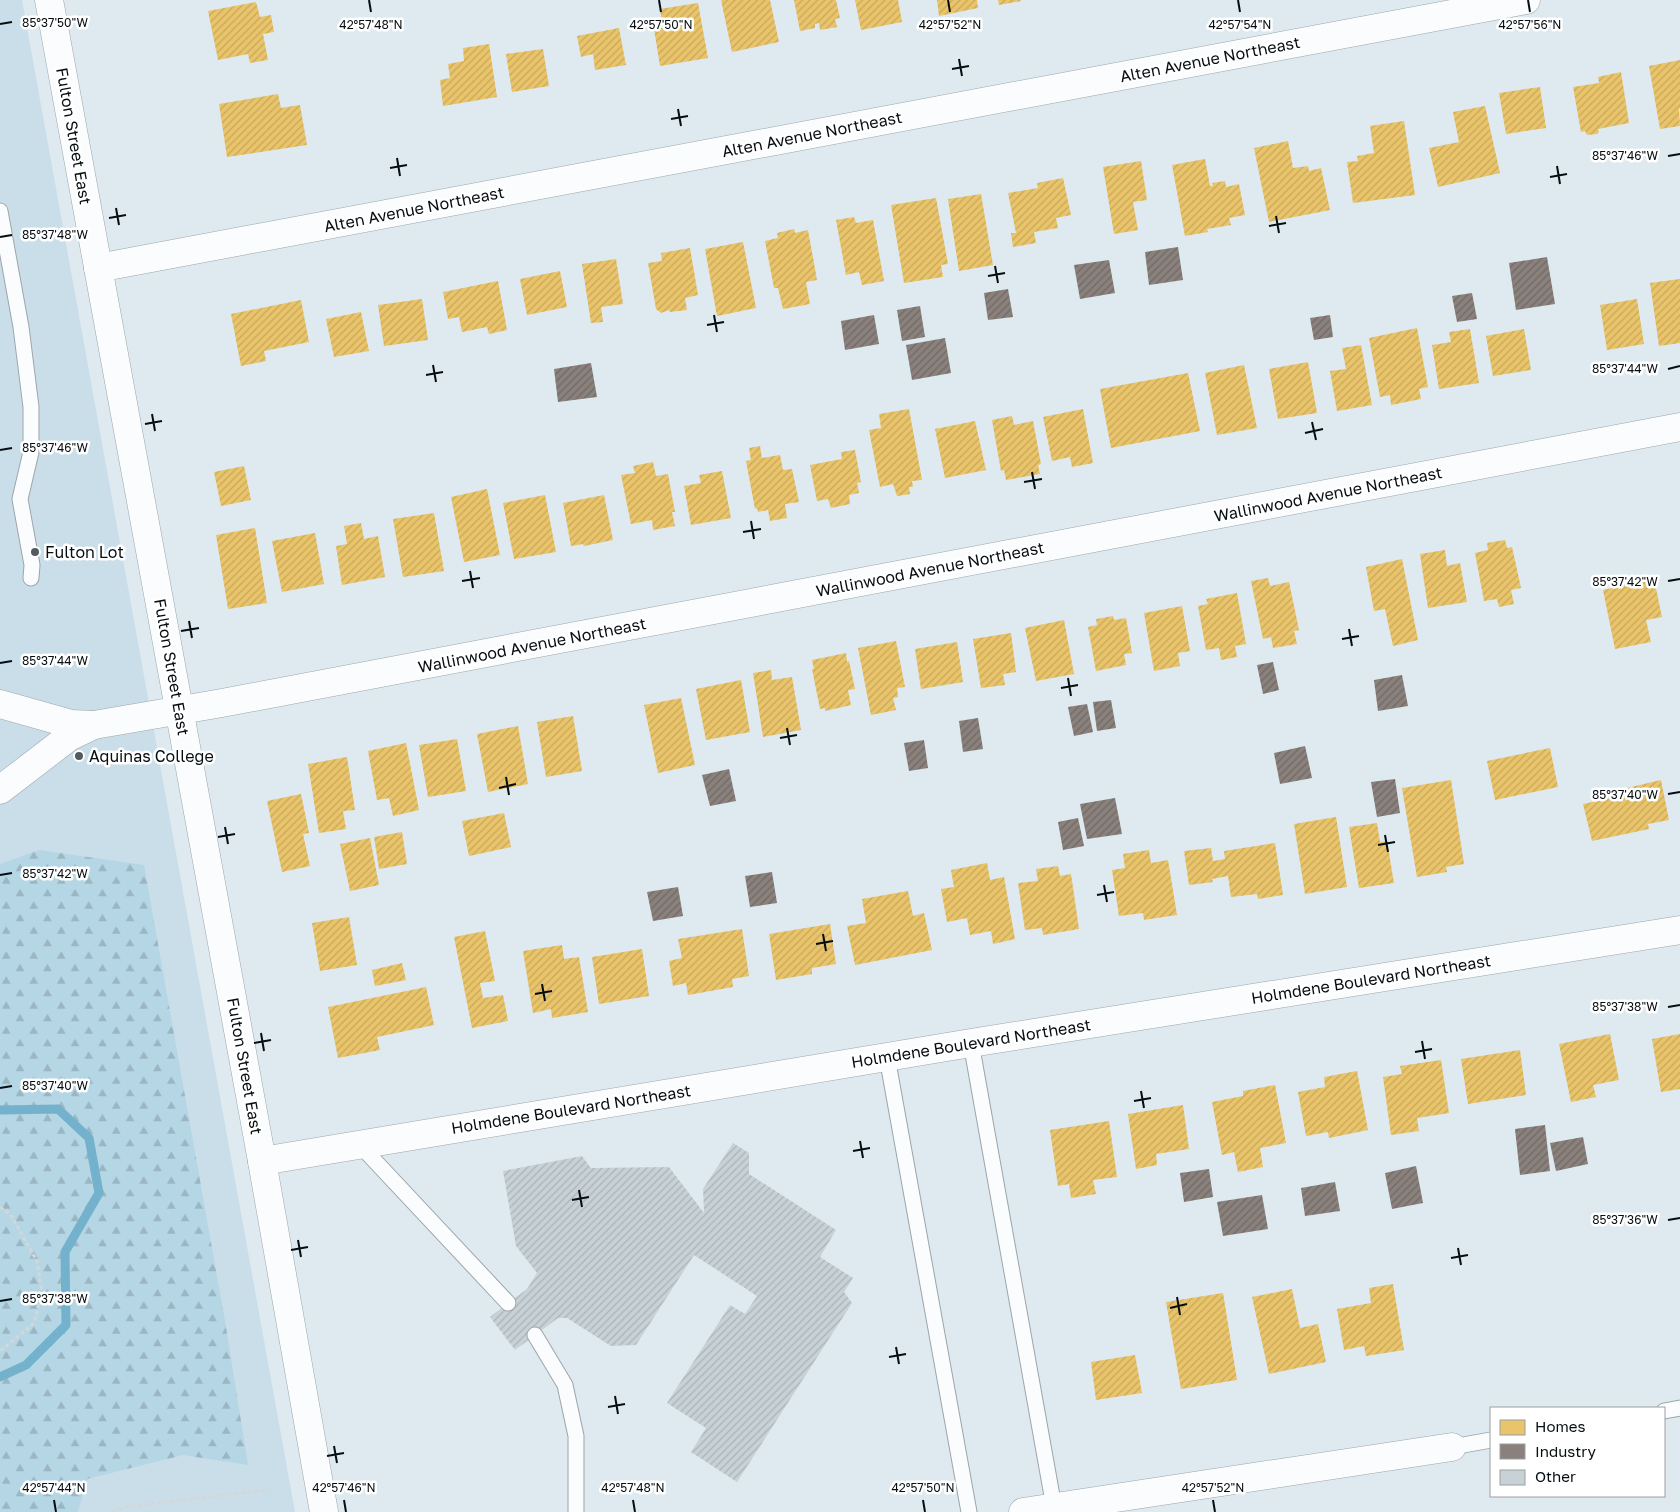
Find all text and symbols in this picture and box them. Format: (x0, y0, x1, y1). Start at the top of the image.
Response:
text: 85°37'50"W (22, 15, 88, 30)
text: 42°57'48"N (339, 17, 403, 32)
text: 42°57'50"N (629, 17, 693, 32)
text: 42°57'52"N (919, 17, 981, 32)
text: 42°57'54"N (1208, 17, 1272, 32)
text: 42°57'56"N (1499, 17, 1561, 32)
street label: Alten Avenue Northeast (1118, 32, 1302, 86)
street label: Fulton Street East (52, 66, 96, 206)
street label: Alten Avenue Northeast (720, 107, 904, 161)
text: 85°37'46"W (1592, 148, 1658, 163)
street label: Alten Avenue Northeast (322, 182, 506, 236)
text: 85°37'48"W (22, 227, 89, 242)
text: 85°37'44"W (1592, 361, 1659, 376)
text: 85°37'46"W (22, 440, 88, 455)
street label: Wallinwood Avenue Northeast (1212, 462, 1444, 526)
street label: Wallinwood Avenue Northeast (814, 537, 1046, 601)
place label: Fulton Lot (45, 542, 124, 562)
marker: Fulton Lot (29, 546, 41, 558)
text: 85°37'42"W (1592, 574, 1658, 589)
street label: Fulton Street East (150, 597, 194, 737)
street label: Wallinwood Avenue Northeast (416, 613, 648, 677)
text: 85°37'44"W (22, 653, 89, 668)
place label: Aquinas College (89, 746, 214, 766)
marker: Aquinas College (73, 750, 85, 762)
text: 85°37'40"W (1592, 787, 1659, 802)
text: 85°37'42"W (22, 866, 88, 881)
street label: Holmdene Boulevard Northeast (1250, 950, 1492, 1008)
street label: Fulton Street East (223, 996, 267, 1136)
text: 85°37'38"W (1592, 999, 1658, 1014)
street label: Holmdene Boulevard Northeast (850, 1014, 1092, 1072)
text: 85°37'40"W (22, 1078, 89, 1093)
street label: Holmdene Boulevard Northeast (450, 1080, 692, 1138)
text: 85°37'36"W (1592, 1212, 1658, 1227)
text: 85°37'38"W (22, 1291, 88, 1306)
legend (1490, 1407, 1665, 1497)
text: Homes (1535, 1417, 1585, 1435)
text: Industry (1535, 1442, 1596, 1460)
text: Other (1535, 1467, 1576, 1485)
text: 42°57'44"N (22, 1480, 86, 1495)
text: 42°57'46"N (312, 1480, 376, 1495)
text: 42°57'48"N (601, 1480, 665, 1495)
text: 42°57'50"N (891, 1480, 955, 1495)
text: 42°57'52"N (1182, 1480, 1244, 1495)

